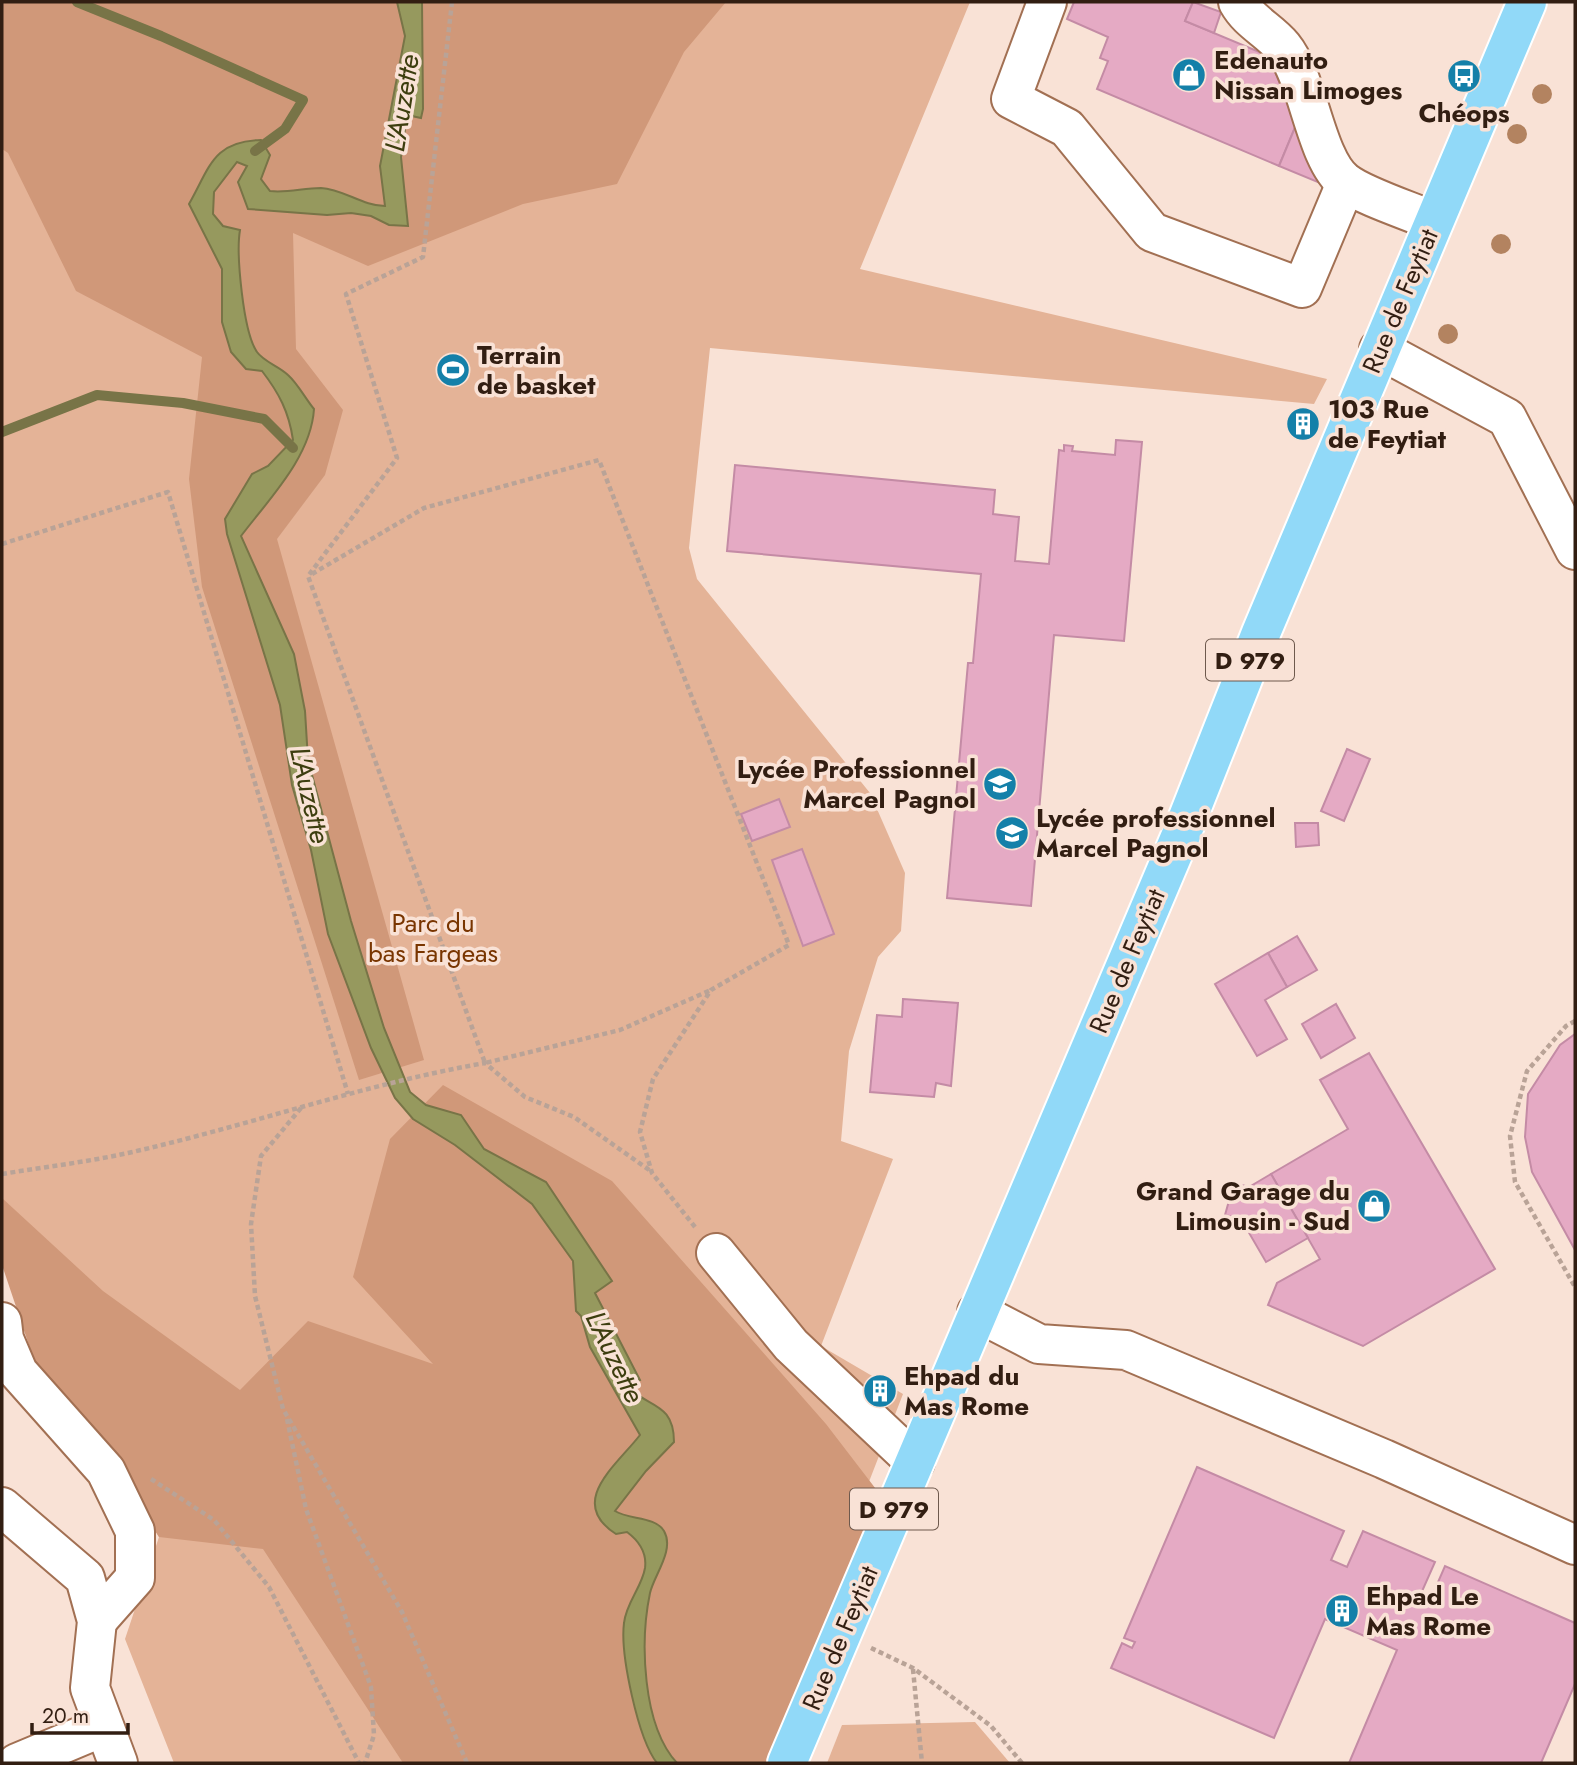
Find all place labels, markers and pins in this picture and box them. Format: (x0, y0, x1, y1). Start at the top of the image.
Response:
place label: Edenauto Nissan Limoges (1214, 41, 1403, 109)
shop icon: Edenauto Nissan Limoges (1170, 56, 1208, 94)
bus stop icon: Chéops (1445, 57, 1483, 95)
place label: Chéops (1418, 94, 1510, 132)
place label: Terrain de basket (477, 336, 596, 404)
sports icon: Terrain de basket (434, 351, 472, 389)
place label: 103 Rue de Feytiat (1328, 390, 1447, 458)
building icon: 103 Rue de Feytiat (1284, 405, 1322, 443)
place label: Lycée Professionnel Marcel Pagnol (737, 750, 976, 818)
school or university icon: Lycée Professionnel Marcel Pagnol (981, 765, 1019, 803)
place label: Lycée professionnel Marcel Pagnol (1036, 799, 1276, 867)
school or university icon: Lycée professionnel Marcel Pagnol (993, 814, 1031, 852)
place label: Grand Garage du Limousin - Sud (1136, 1172, 1350, 1240)
shop icon: Grand Garage du Limousin - Sud (1355, 1187, 1393, 1225)
place label: Ehpad du Mas Rome (904, 1357, 1029, 1425)
building icon: Ehpad du Mas Rome (861, 1372, 899, 1410)
place label: Ehpad Le Mas Rome (1366, 1577, 1491, 1645)
building icon: Ehpad Le Mas Rome (1323, 1592, 1361, 1630)

